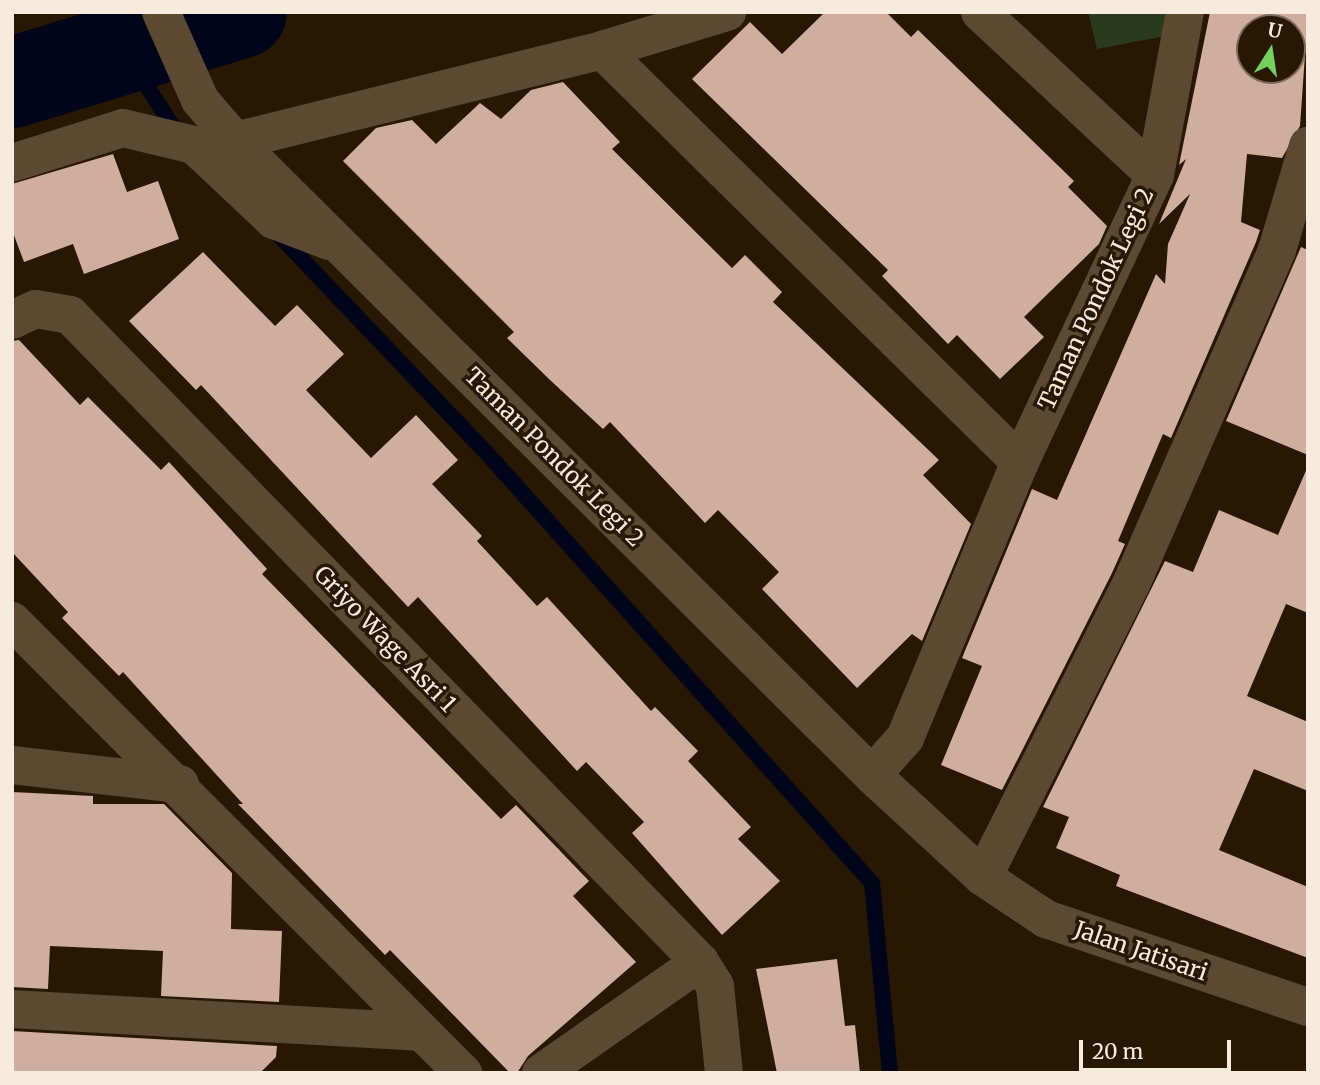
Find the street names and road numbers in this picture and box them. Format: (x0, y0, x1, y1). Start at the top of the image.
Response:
street label: Taman Pondok Legi 2 (1032, 184, 1160, 414)
street label: Taman Pondok Legi 2 (459, 362, 649, 552)
street label: Griyo Wage Asri 1 (308, 560, 462, 718)
street label: Jalan Jatisari (1071, 915, 1211, 987)

